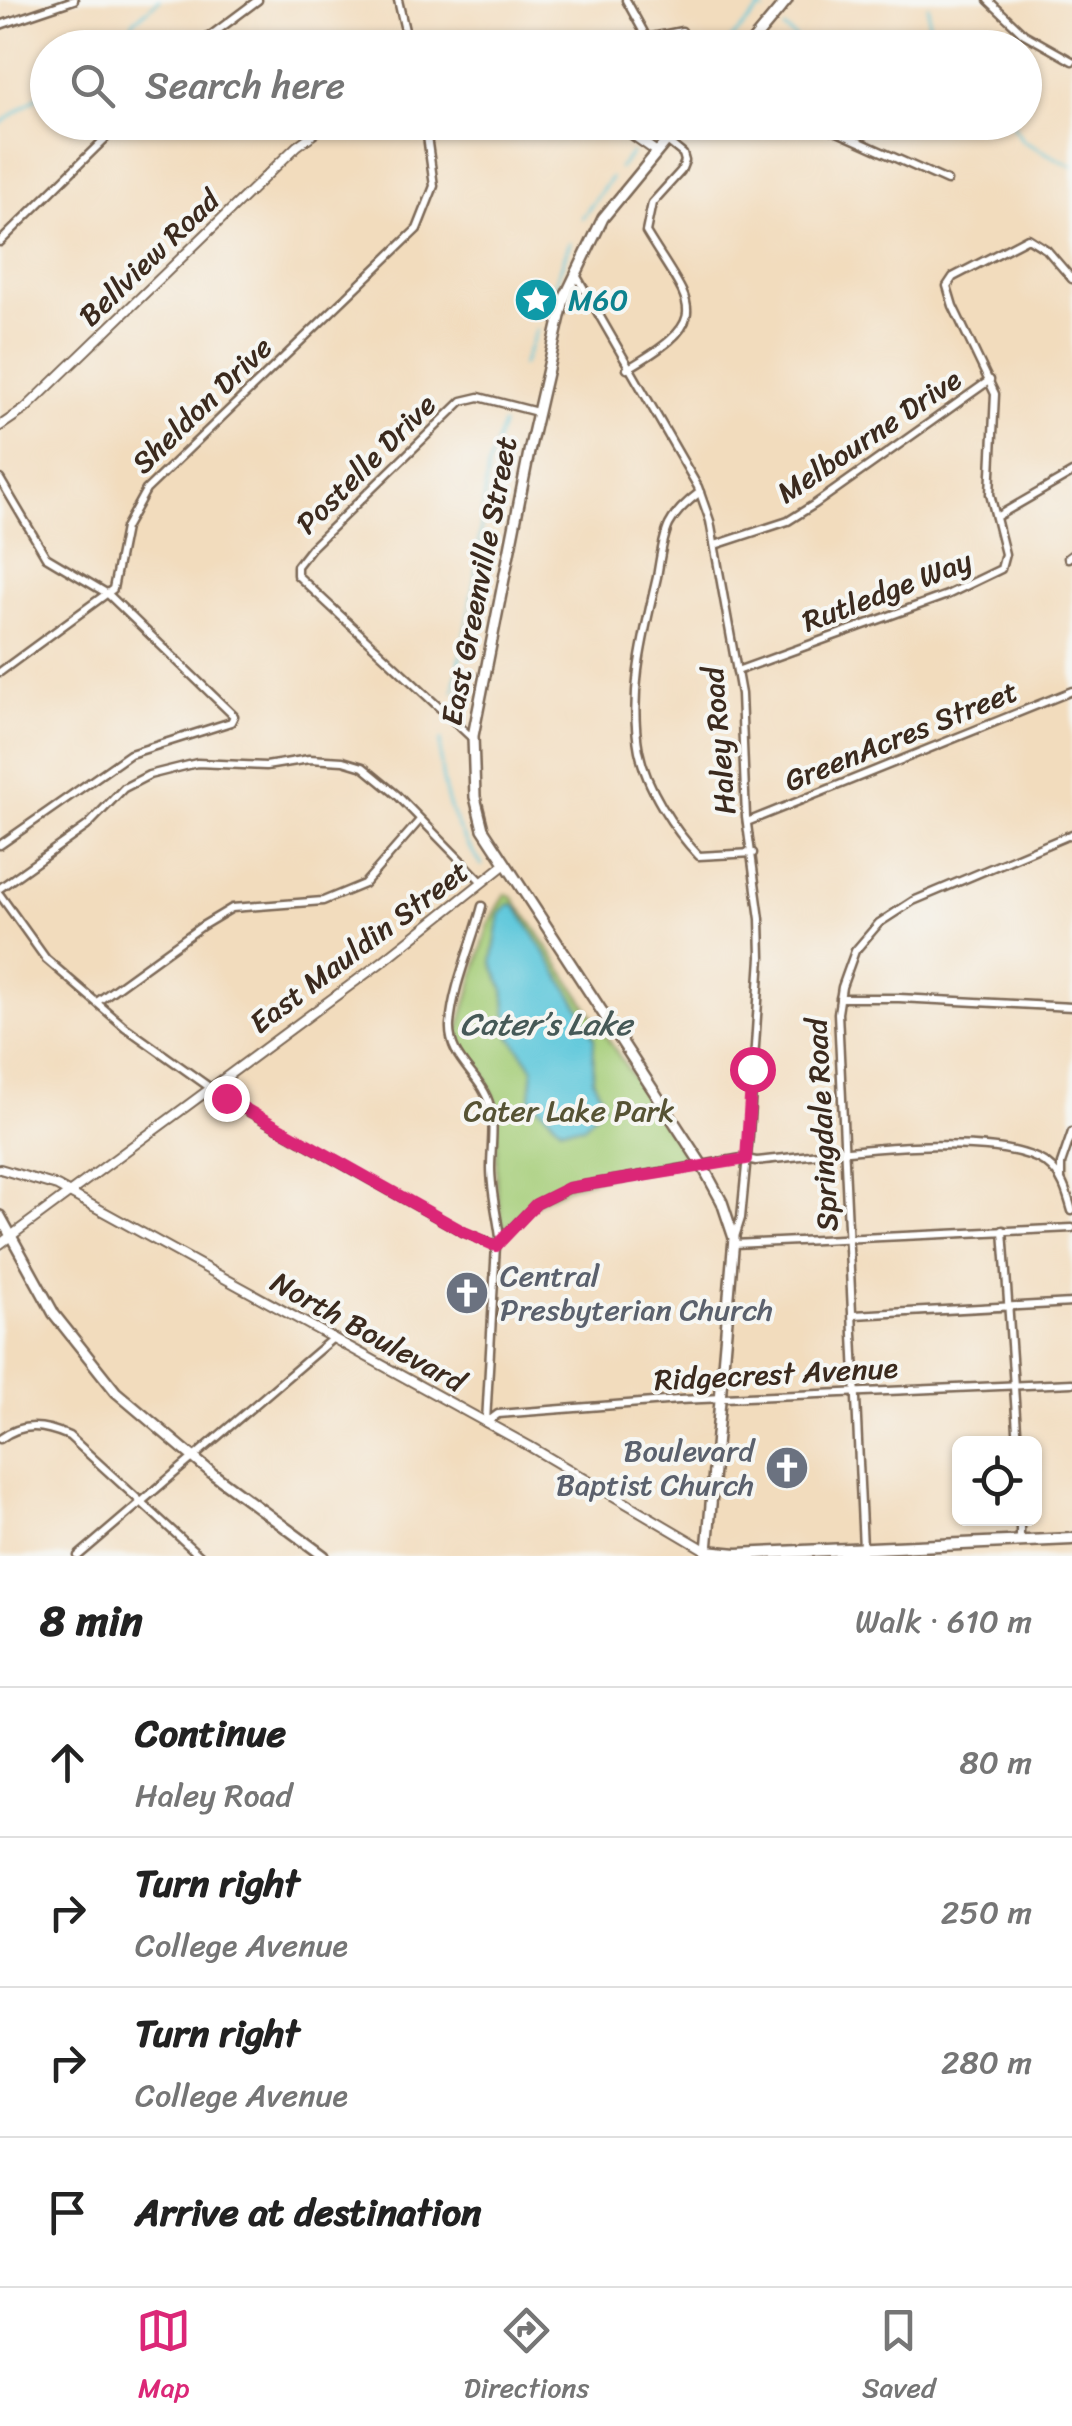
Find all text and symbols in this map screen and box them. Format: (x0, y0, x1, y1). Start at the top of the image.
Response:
search box (30, 30, 1042, 140)
text: Search here (145, 52, 345, 119)
icon: search (65, 58, 120, 113)
street label: Bellview Road (65, 174, 234, 340)
place label: M60 (568, 273, 628, 327)
place icon: M60 (513, 277, 559, 323)
street label: Sheldon Drive (118, 323, 286, 487)
street label: Melbourne Drive (765, 354, 973, 518)
street label: Postelle Drive (282, 380, 450, 548)
street label: East Greenville Street (425, 432, 533, 730)
street label: Rutledge Way (794, 534, 980, 648)
street label: Haley Road (685, 663, 752, 817)
street label: GreenAcres Street (776, 664, 1026, 808)
street label: East Mauldin Street (237, 846, 481, 1048)
water label: Cater’s Lake (460, 996, 635, 1053)
street label: Springdale Road (789, 1015, 855, 1233)
route start (730, 1047, 776, 1093)
route end (204, 1076, 250, 1122)
park label: Cater Lake Park (464, 1084, 675, 1138)
place label: Central Presbyterian Church (500, 1249, 773, 1337)
street label: North Boulevard (260, 1256, 478, 1409)
church icon: Central Presbyterian Church (444, 1270, 490, 1316)
street label: Ridgecrest Avenue (653, 1341, 899, 1407)
place label: Boulevard Baptist Church (556, 1424, 756, 1512)
map controls (952, 1436, 1042, 1526)
button: locate (952, 1436, 1042, 1526)
church icon: Boulevard Baptist Church (764, 1445, 810, 1491)
text: 8 min (40, 1584, 143, 1658)
text: Walk · 610 m (855, 1593, 1032, 1650)
text: Continue (135, 1700, 286, 1767)
text: 80 m (960, 1734, 1032, 1791)
icon: ahead (40, 1735, 95, 1790)
text: Haley Road (135, 1767, 292, 1824)
text: Turn right (135, 1850, 300, 1917)
text: 250 m (941, 1884, 1032, 1941)
icon: right (40, 1885, 95, 1940)
text: College Avenue (135, 1917, 348, 1974)
text: Turn right (135, 2000, 300, 2067)
text: 280 m (941, 2034, 1032, 2091)
icon: right (40, 2035, 95, 2090)
text: College Avenue (135, 2067, 348, 2124)
text: Arrive at destination (135, 2179, 482, 2246)
icon: arrive (40, 2185, 95, 2240)
tab: Map (136, 2303, 191, 2412)
tab: Directions (464, 2303, 589, 2412)
tab: Saved (862, 2303, 936, 2412)

